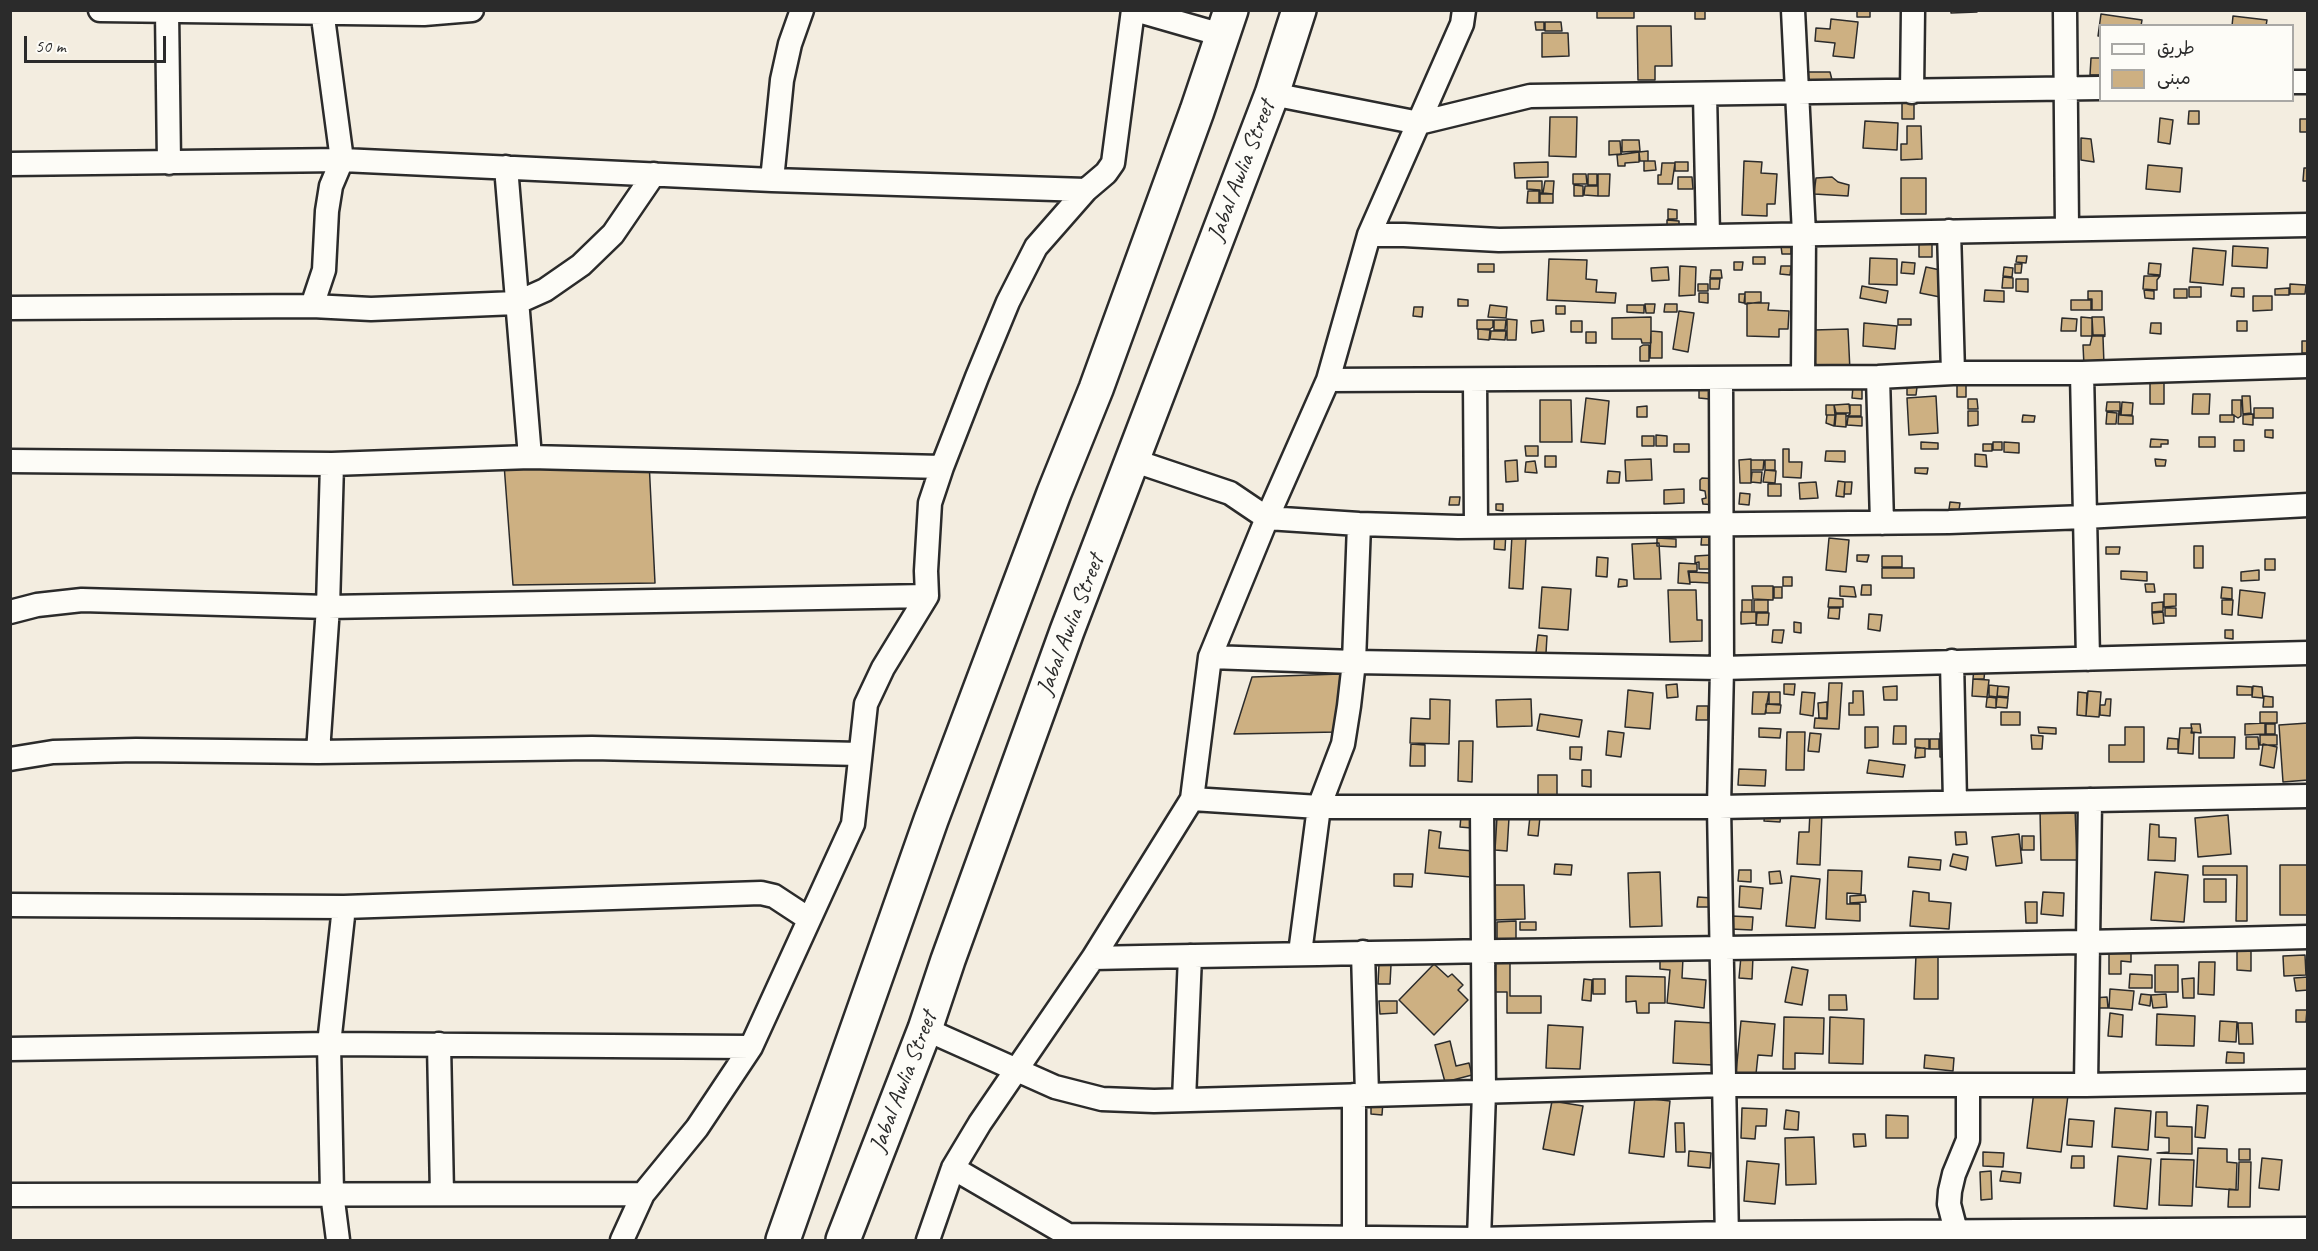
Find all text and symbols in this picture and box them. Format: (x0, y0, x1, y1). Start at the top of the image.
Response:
scale bar (27, 24, 170, 62)
legend (2099, 24, 2294, 102)
text: 50 m (35, 35, 66, 57)
text: طريق (2157, 37, 2195, 59)
text: مبنى (2157, 67, 2191, 89)
street label: Jabal Awlia Street (1202, 97, 1282, 245)
street label: Jabal Awlia Street (1031, 551, 1111, 699)
street label: Jabal Awlia Street (864, 1008, 944, 1156)

